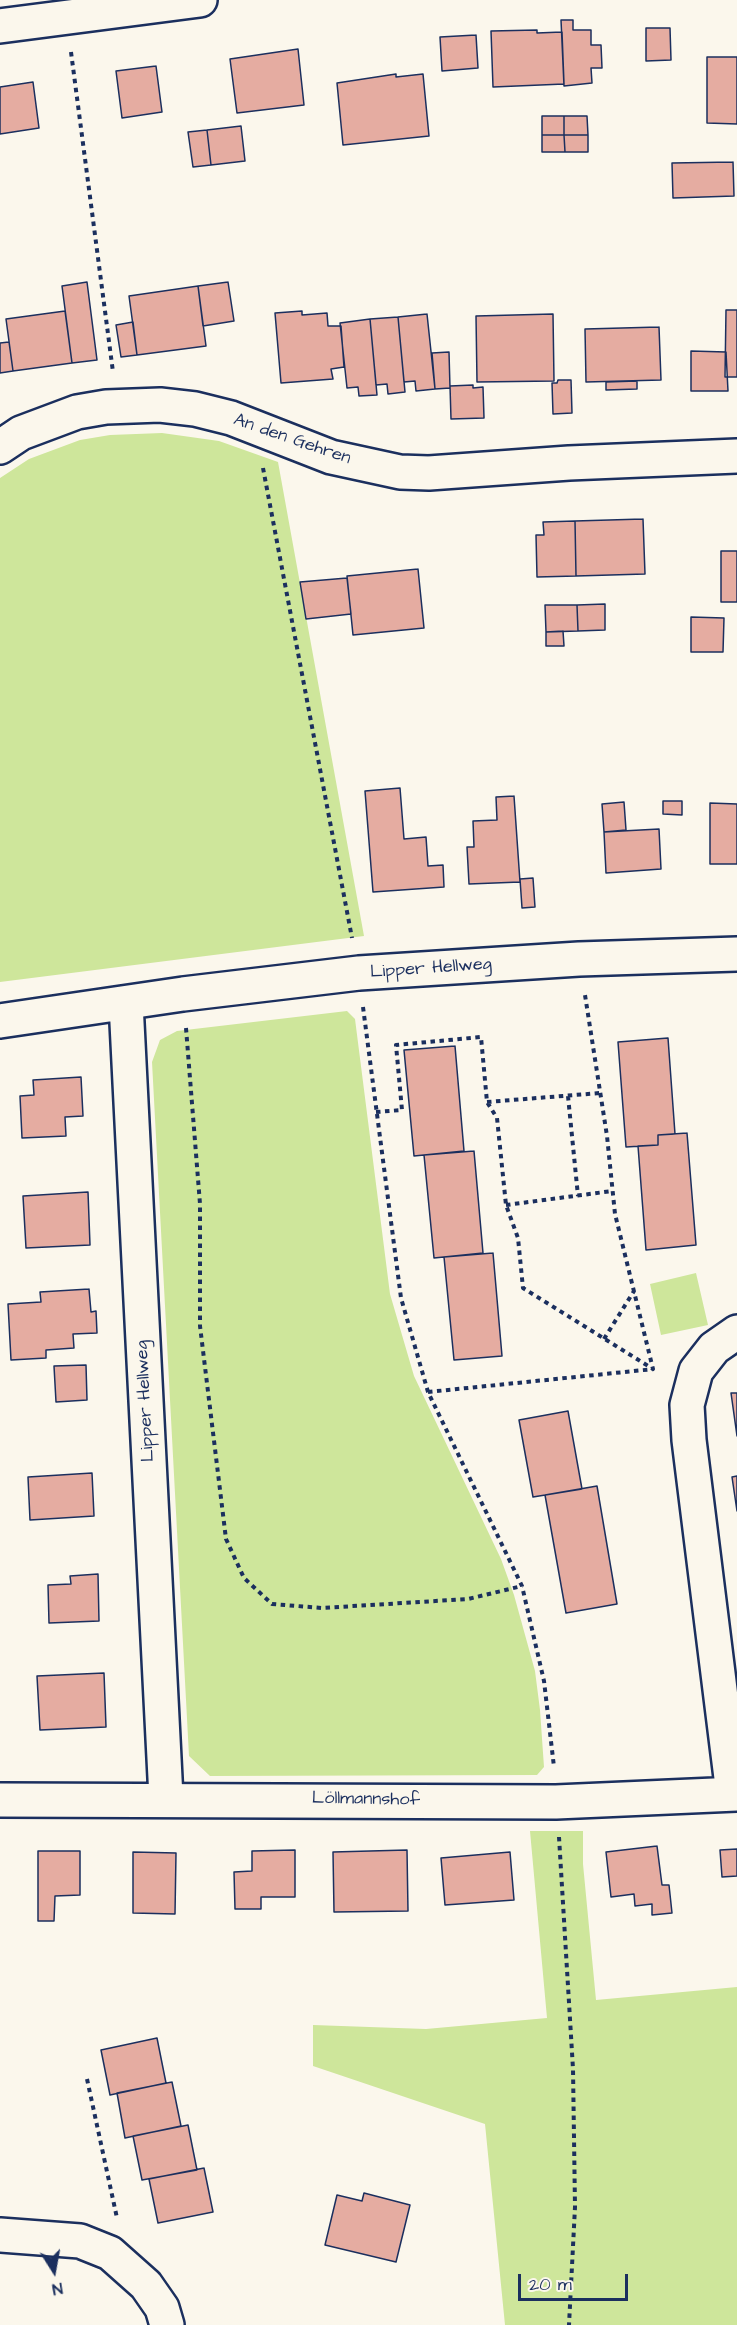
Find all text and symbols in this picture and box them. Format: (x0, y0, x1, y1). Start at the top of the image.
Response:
street label: An den Gehren (230, 410, 354, 470)
street label: Lipper Hellweg (369, 954, 493, 984)
street label: Lipper Hellweg (132, 1340, 160, 1462)
street label: Löllmannshof (312, 1788, 420, 1812)
north arrow (24, 2241, 84, 2301)
scale bar (521, 2262, 630, 2300)
text: 20 m (529, 2272, 572, 2297)
text: N (50, 2277, 64, 2300)

